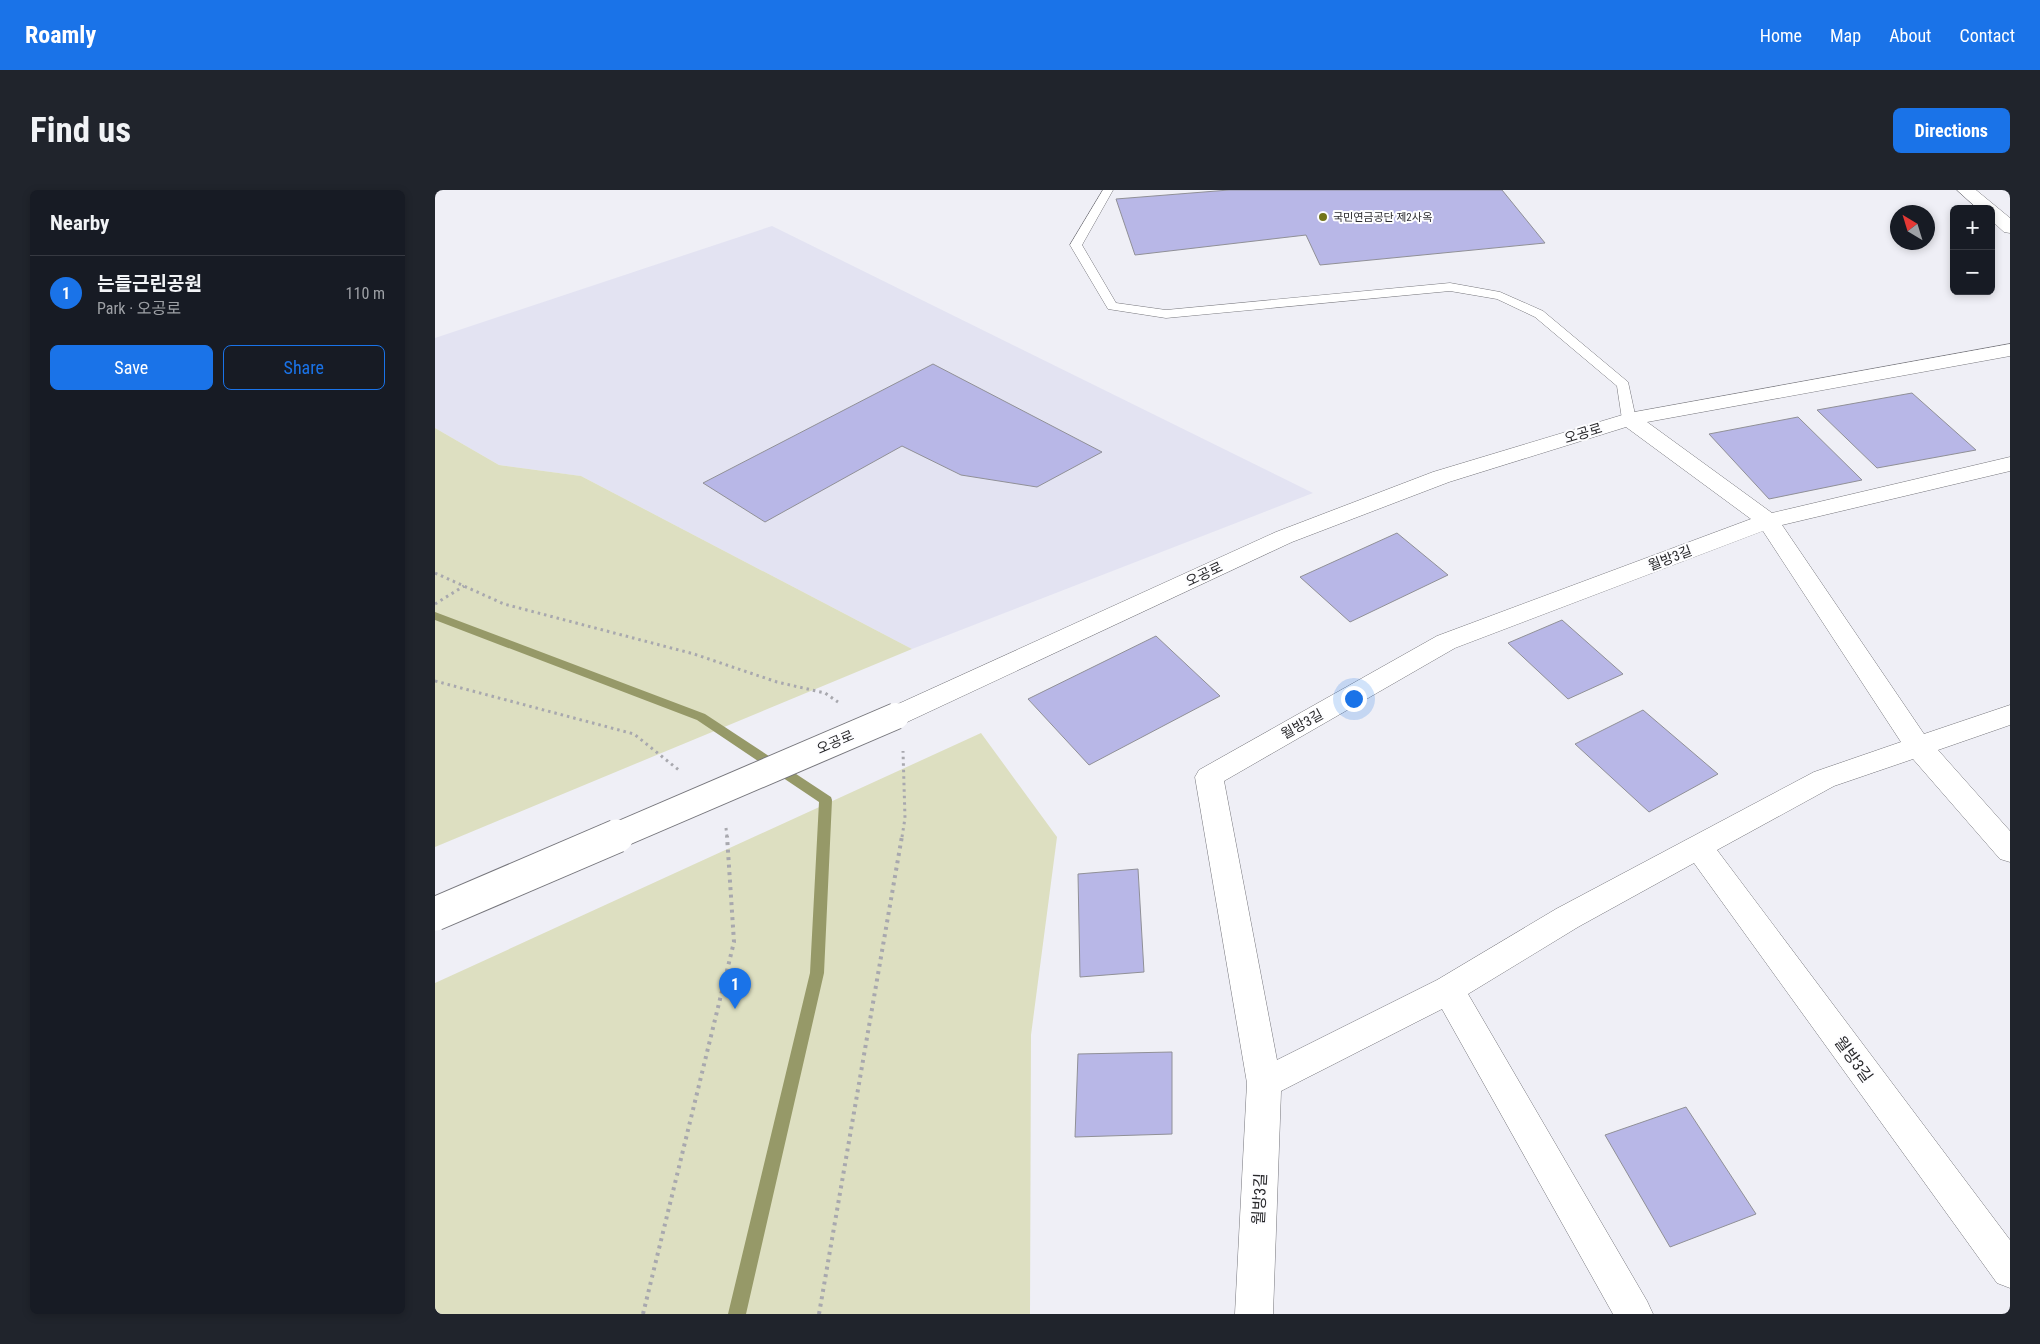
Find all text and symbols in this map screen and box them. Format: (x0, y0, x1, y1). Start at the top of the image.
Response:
text: Roamly (25, 21, 96, 49)
text: Home (1760, 25, 1802, 46)
text: Map (1830, 25, 1861, 46)
text: About (1889, 25, 1931, 46)
text: Contact (1959, 25, 2015, 46)
button: Directions (1893, 108, 2010, 153)
text: Find us (30, 110, 131, 151)
north arrow (1890, 205, 1935, 250)
map controls (1950, 205, 1995, 295)
button: + (1950, 205, 1995, 250)
text: Nearby (50, 211, 109, 235)
marker: 국민연금공단 제2사옥 (1317, 211, 1329, 223)
place label: 국민연금공단 제2사옥 (1333, 211, 1432, 224)
button: − (1950, 250, 1995, 295)
text: 는들근린공원 (97, 272, 202, 295)
text: 1 (62, 284, 70, 303)
text: 110 m (346, 284, 385, 303)
text: Park · 오공로 (97, 299, 181, 318)
button: Save (50, 345, 213, 390)
button: Share (223, 345, 385, 390)
street label: 오공로 (1562, 420, 1604, 446)
street label: 월방3길 (1646, 542, 1694, 574)
street label: 오공로 (1183, 559, 1225, 589)
your location (1341, 686, 1367, 712)
street label: 월방3길 (1278, 706, 1326, 742)
street label: 오공로 (814, 727, 856, 757)
pin: 1 (719, 968, 751, 1009)
street label: 월방3길 (1831, 1033, 1877, 1086)
street label: 월방3길 (1249, 1173, 1270, 1226)

